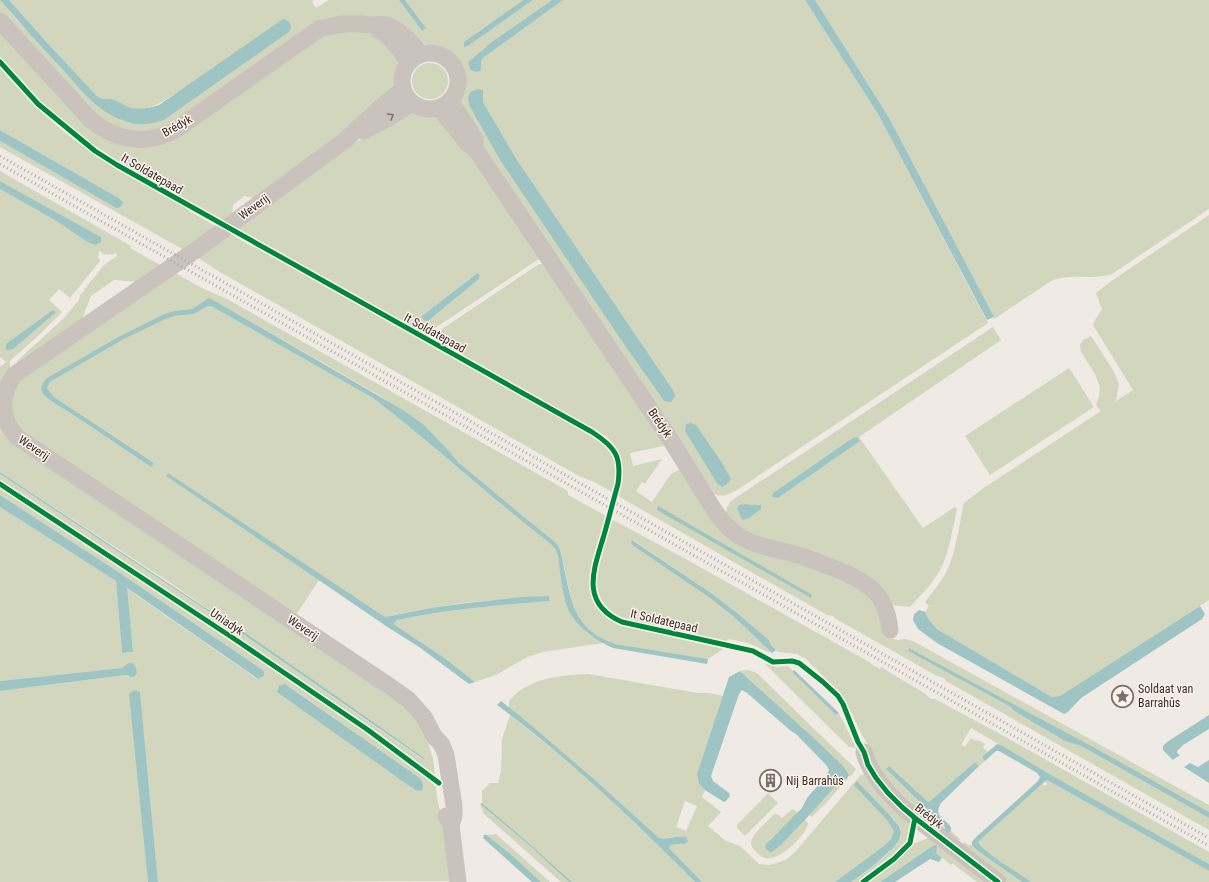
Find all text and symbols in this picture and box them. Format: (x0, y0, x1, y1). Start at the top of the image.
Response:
street label: Brédyk (160, 112, 195, 140)
one-way arrow (387, 114, 394, 121)
street label: It Soldatepaad (119, 151, 185, 197)
street label: Weverij (236, 191, 272, 223)
street label: It Soldatepaad (402, 310, 468, 356)
street label: Brédyk (645, 406, 675, 441)
street label: Weverij (16, 433, 52, 463)
street label: Uniadyk (208, 606, 247, 639)
street label: It Soldatepaad (629, 606, 699, 636)
street label: Weverij (285, 613, 321, 643)
place label: Soldaat van Barrahûs (1138, 682, 1194, 710)
place icon: Soldaat van Barrahûs (1110, 683, 1136, 709)
building icon: Nij Barrahûs (758, 768, 784, 794)
place label: Nij Barrahûs (786, 774, 844, 788)
street label: Brédyk (912, 801, 946, 832)

